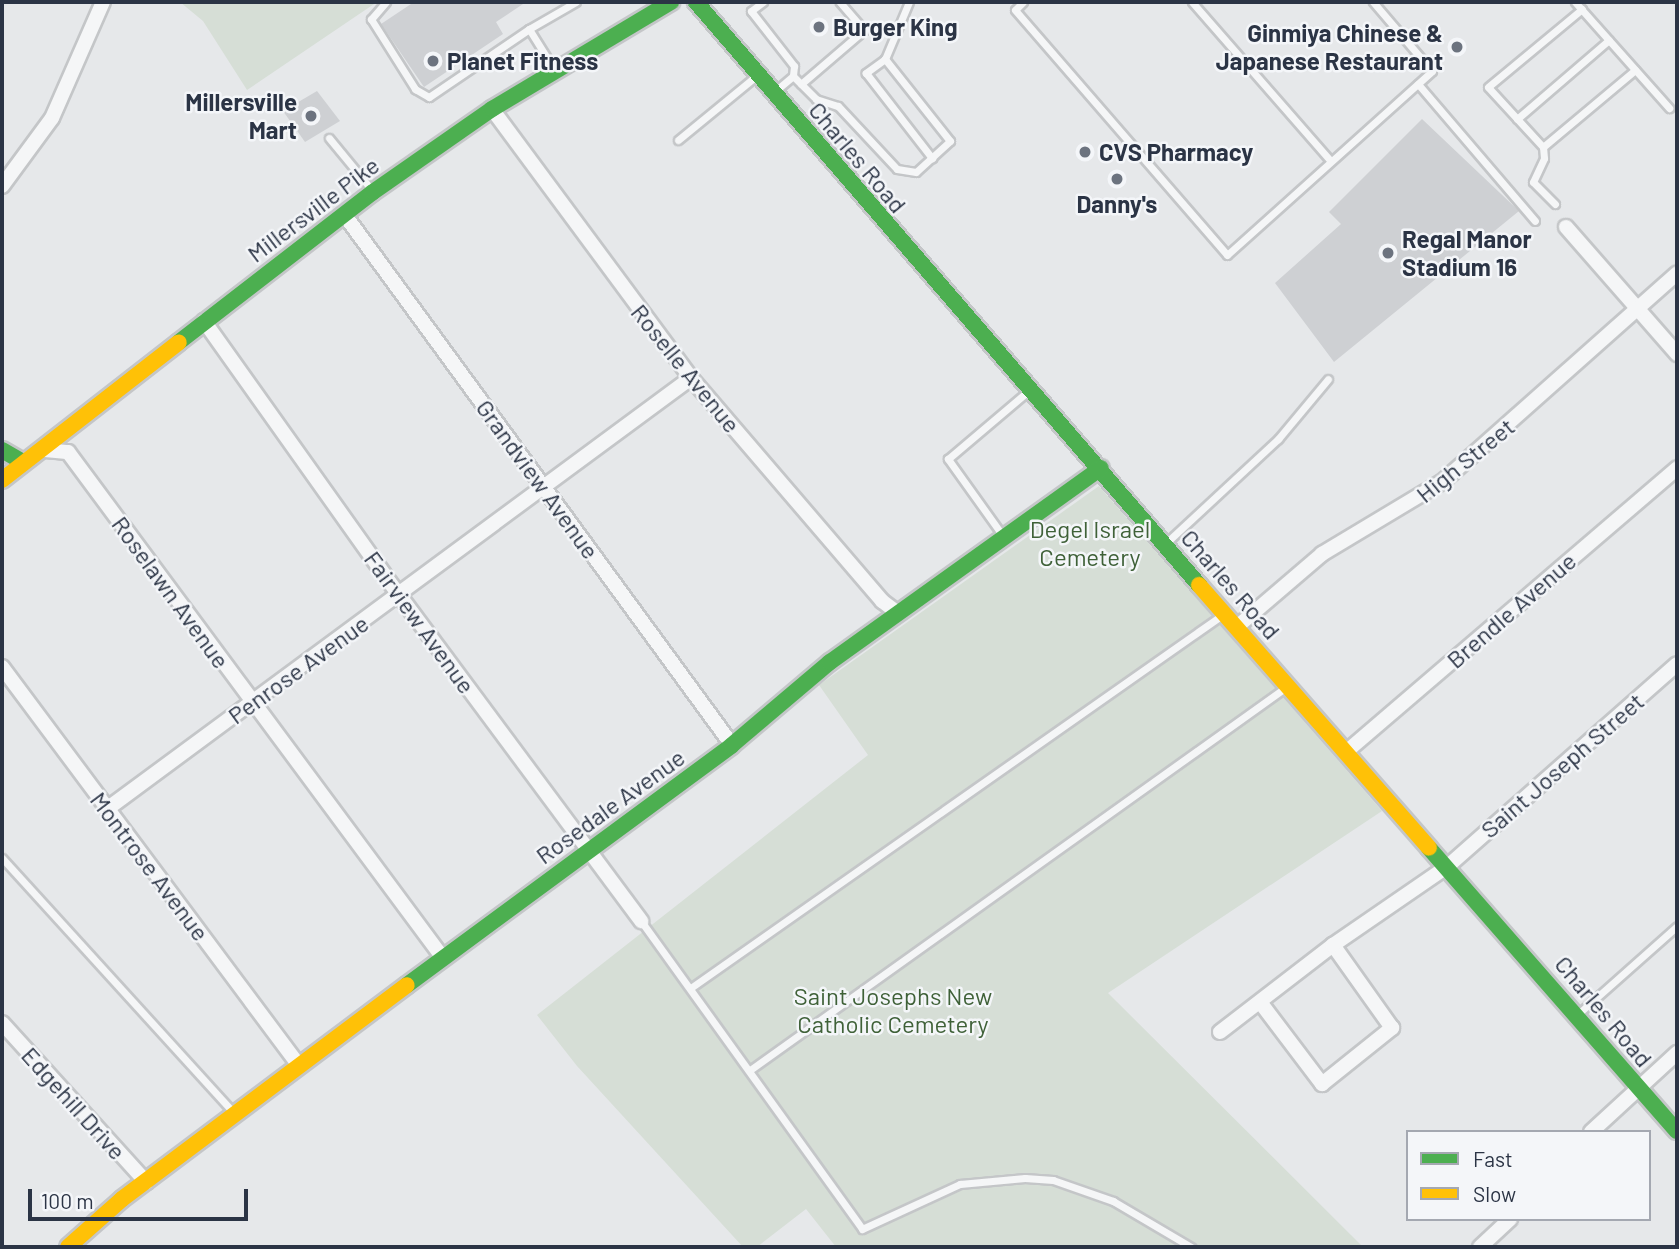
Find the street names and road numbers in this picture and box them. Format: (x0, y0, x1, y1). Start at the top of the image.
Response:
street label: Charles Road (803, 96, 913, 218)
street label: Millersville Pike (241, 150, 385, 268)
street label: Roselle Avenue (625, 298, 747, 438)
street label: Grandview Avenue (471, 394, 605, 564)
street label: High Street (1410, 412, 1520, 508)
street label: Roselawn Avenue (106, 510, 236, 674)
street label: Charles Road (1176, 523, 1286, 645)
street label: Fairview Avenue (359, 545, 481, 699)
street label: Brendle Avenue (1441, 546, 1581, 674)
street label: Penrose Avenue (222, 608, 374, 730)
street label: Saint Joseph Street (1475, 686, 1649, 844)
street label: Rosedale Avenue (530, 742, 690, 870)
street label: Montrose Avenue (85, 786, 215, 946)
street label: Charles Road (1549, 950, 1659, 1072)
street label: Edgehill Drive (16, 1041, 132, 1165)

